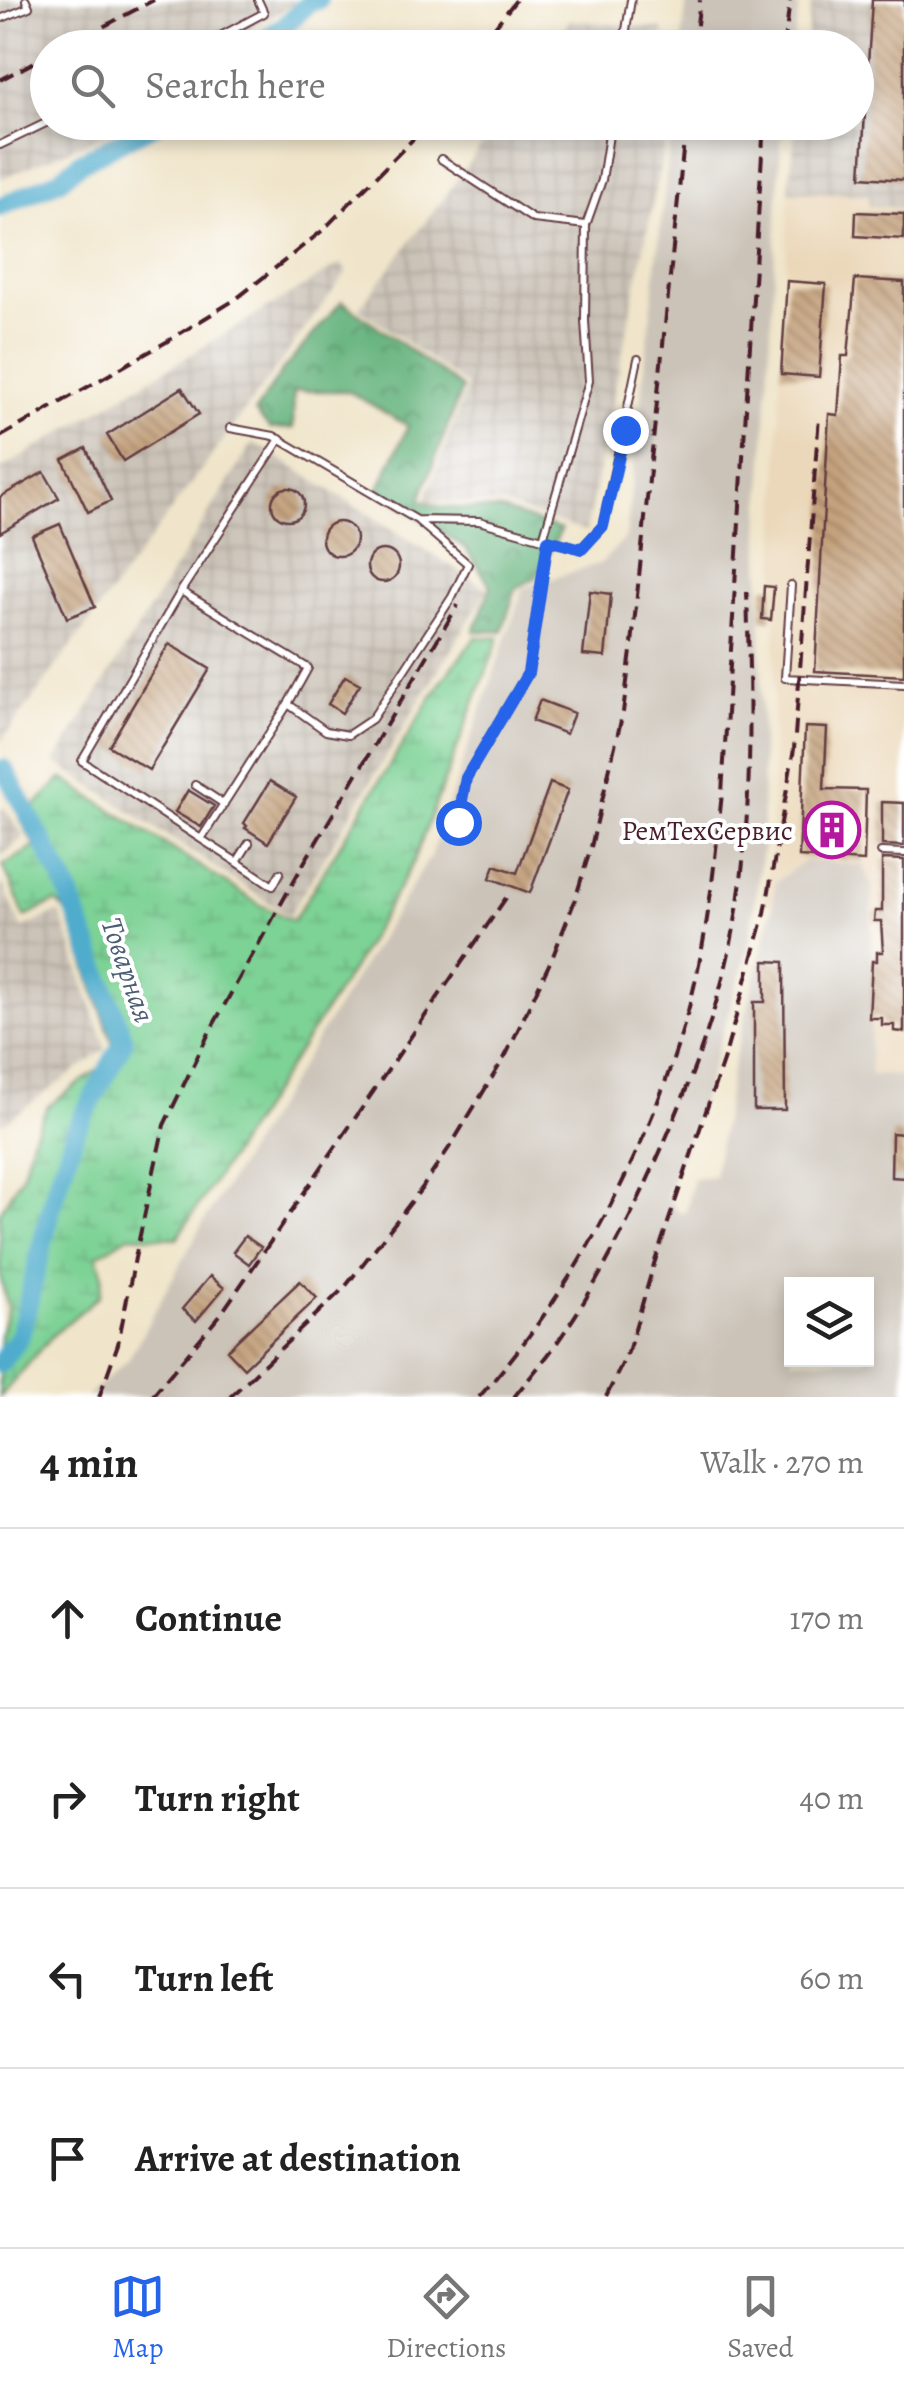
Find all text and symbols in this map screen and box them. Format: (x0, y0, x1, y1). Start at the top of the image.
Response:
search box (30, 30, 874, 140)
icon: search (65, 58, 120, 113)
text: Search here (145, 59, 326, 111)
route end (603, 408, 649, 454)
route start (436, 800, 482, 846)
building icon: РемТехСервис (802, 800, 862, 860)
place label: РемТехСервис (621, 812, 793, 850)
water label: Товарная (91, 912, 165, 1028)
map controls (784, 1277, 874, 1367)
button: layers (784, 1277, 874, 1367)
text: 4 min (40, 1434, 138, 1491)
text: Walk · 270 m (700, 1440, 864, 1484)
icon: ahead (40, 1591, 95, 1646)
text: Continue (135, 1592, 282, 1644)
text: 170 m (790, 1596, 864, 1640)
icon: right (40, 1771, 95, 1826)
text: Turn right (135, 1772, 300, 1824)
text: 40 m (799, 1776, 864, 1820)
icon: left (40, 1951, 95, 2006)
text: Turn left (135, 1952, 274, 2004)
text: 60 m (799, 1956, 864, 2000)
icon: arrive (40, 2131, 95, 2186)
text: Arrive at destination (135, 2132, 461, 2184)
tab: Map (110, 2269, 165, 2367)
tab: Directions (386, 2269, 506, 2367)
tab: Saved (727, 2269, 794, 2367)

